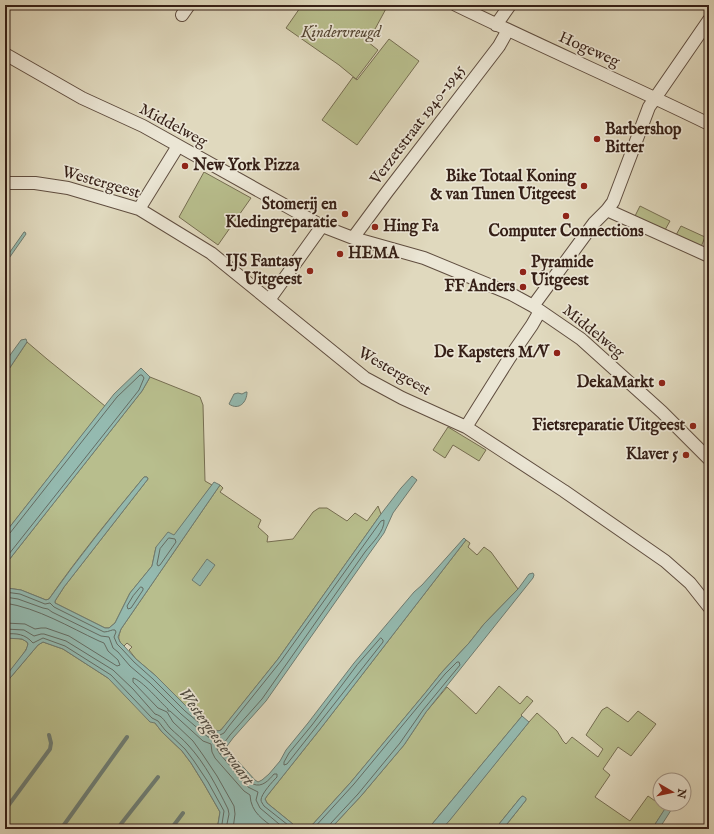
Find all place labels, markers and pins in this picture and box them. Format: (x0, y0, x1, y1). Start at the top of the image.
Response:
place label: Barbershop Bitter (605, 120, 682, 158)
marker: Barbershop Bitter (592, 134, 602, 144)
place label: New York Pizza (192, 156, 300, 176)
marker: New York Pizza (180, 161, 190, 171)
place label: Bike Totaal Koning & van Tunen Uitgeest (430, 167, 577, 205)
marker: Bike Totaal Koning & van Tunen Uitgeest (579, 181, 589, 191)
place label: Stomerij en Kledingreparatie (225, 195, 338, 233)
marker: Stomerij en Kledingreparatie (340, 209, 350, 219)
marker: Computer Connections (561, 211, 571, 221)
place label: Hing Fa (383, 217, 440, 237)
marker: Hing Fa (370, 222, 380, 232)
place label: Computer Connections (488, 222, 644, 242)
place label: HEMA (348, 244, 400, 264)
marker: HEMA (335, 249, 345, 259)
place label: IJS Fantasy Uitgeest (226, 252, 303, 290)
place label: Pyramide Uitgeest (530, 253, 594, 291)
marker: IJS Fantasy Uitgeest (305, 266, 315, 276)
marker: Pyramide Uitgeest (518, 267, 528, 277)
place label: FF Anders (444, 277, 515, 297)
marker: FF Anders (518, 282, 528, 292)
place label: De Kapsters M/V (434, 343, 551, 363)
marker: De Kapsters M/V (552, 348, 562, 358)
place label: DekaMarkt (577, 373, 655, 393)
marker: DekaMarkt (657, 378, 667, 388)
place label: Fietsreparatie Uitgeest (532, 416, 686, 436)
marker: Fietsreparatie Uitgeest (688, 421, 698, 431)
place label: Klaver 5 (626, 445, 678, 465)
marker: Klaver 5 (681, 450, 691, 460)

